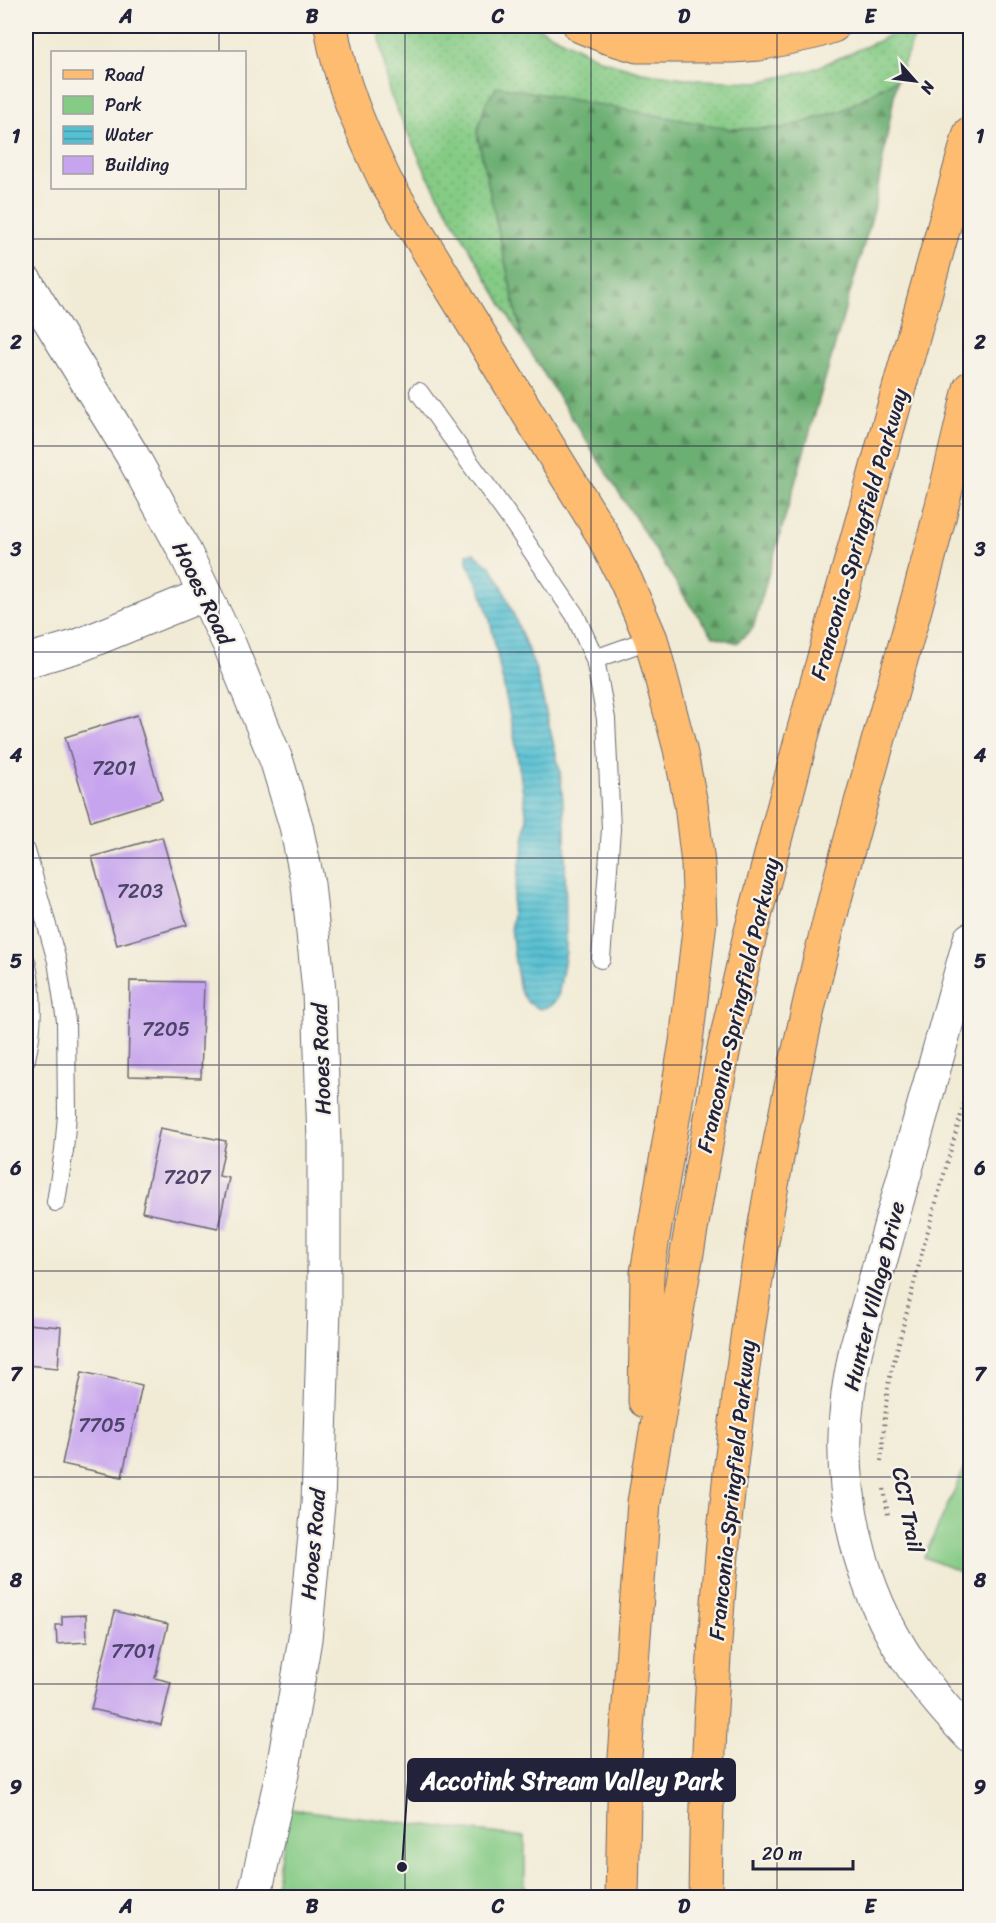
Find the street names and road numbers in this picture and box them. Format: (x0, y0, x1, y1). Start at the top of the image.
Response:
street label: Franconia-Springfield Parkway (799, 383, 920, 685)
street label: Hooes Road (161, 534, 246, 653)
street label: Franconia-Springfield Parkway (685, 853, 791, 1157)
street label: Hooes Road (300, 1001, 342, 1115)
street label: Hunter Village Drive (832, 1197, 916, 1395)
street label: Franconia-Springfield Parkway (697, 1337, 767, 1642)
street label: CCT Trail (881, 1464, 936, 1557)
street label: Hooes Road (289, 1485, 337, 1601)

